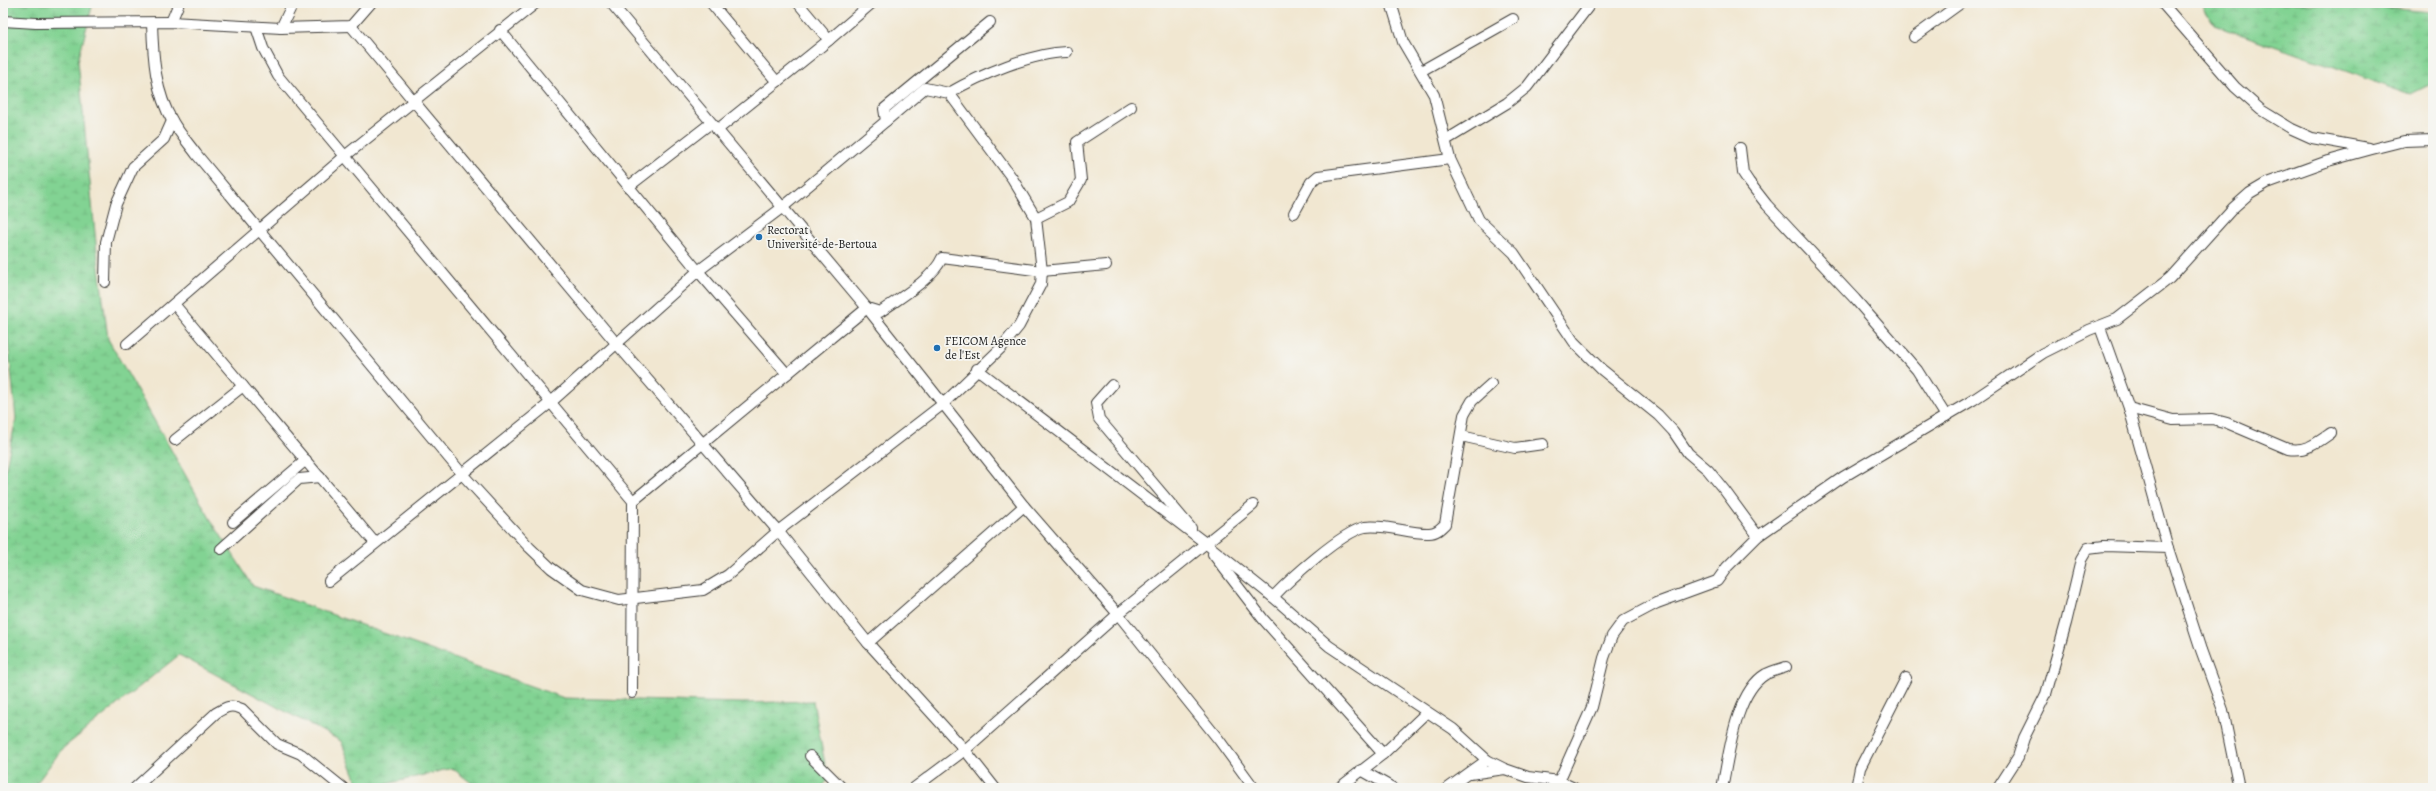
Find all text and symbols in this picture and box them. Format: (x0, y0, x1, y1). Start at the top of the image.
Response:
place label: Rectorat Université-de-Bertoua (767, 222, 878, 252)
marker: Rectorat Université-de-Bertoua (754, 232, 764, 242)
place label: FEICOM Agence de l'Est (945, 333, 1026, 363)
marker: FEICOM Agence de l'Est (932, 343, 942, 353)

